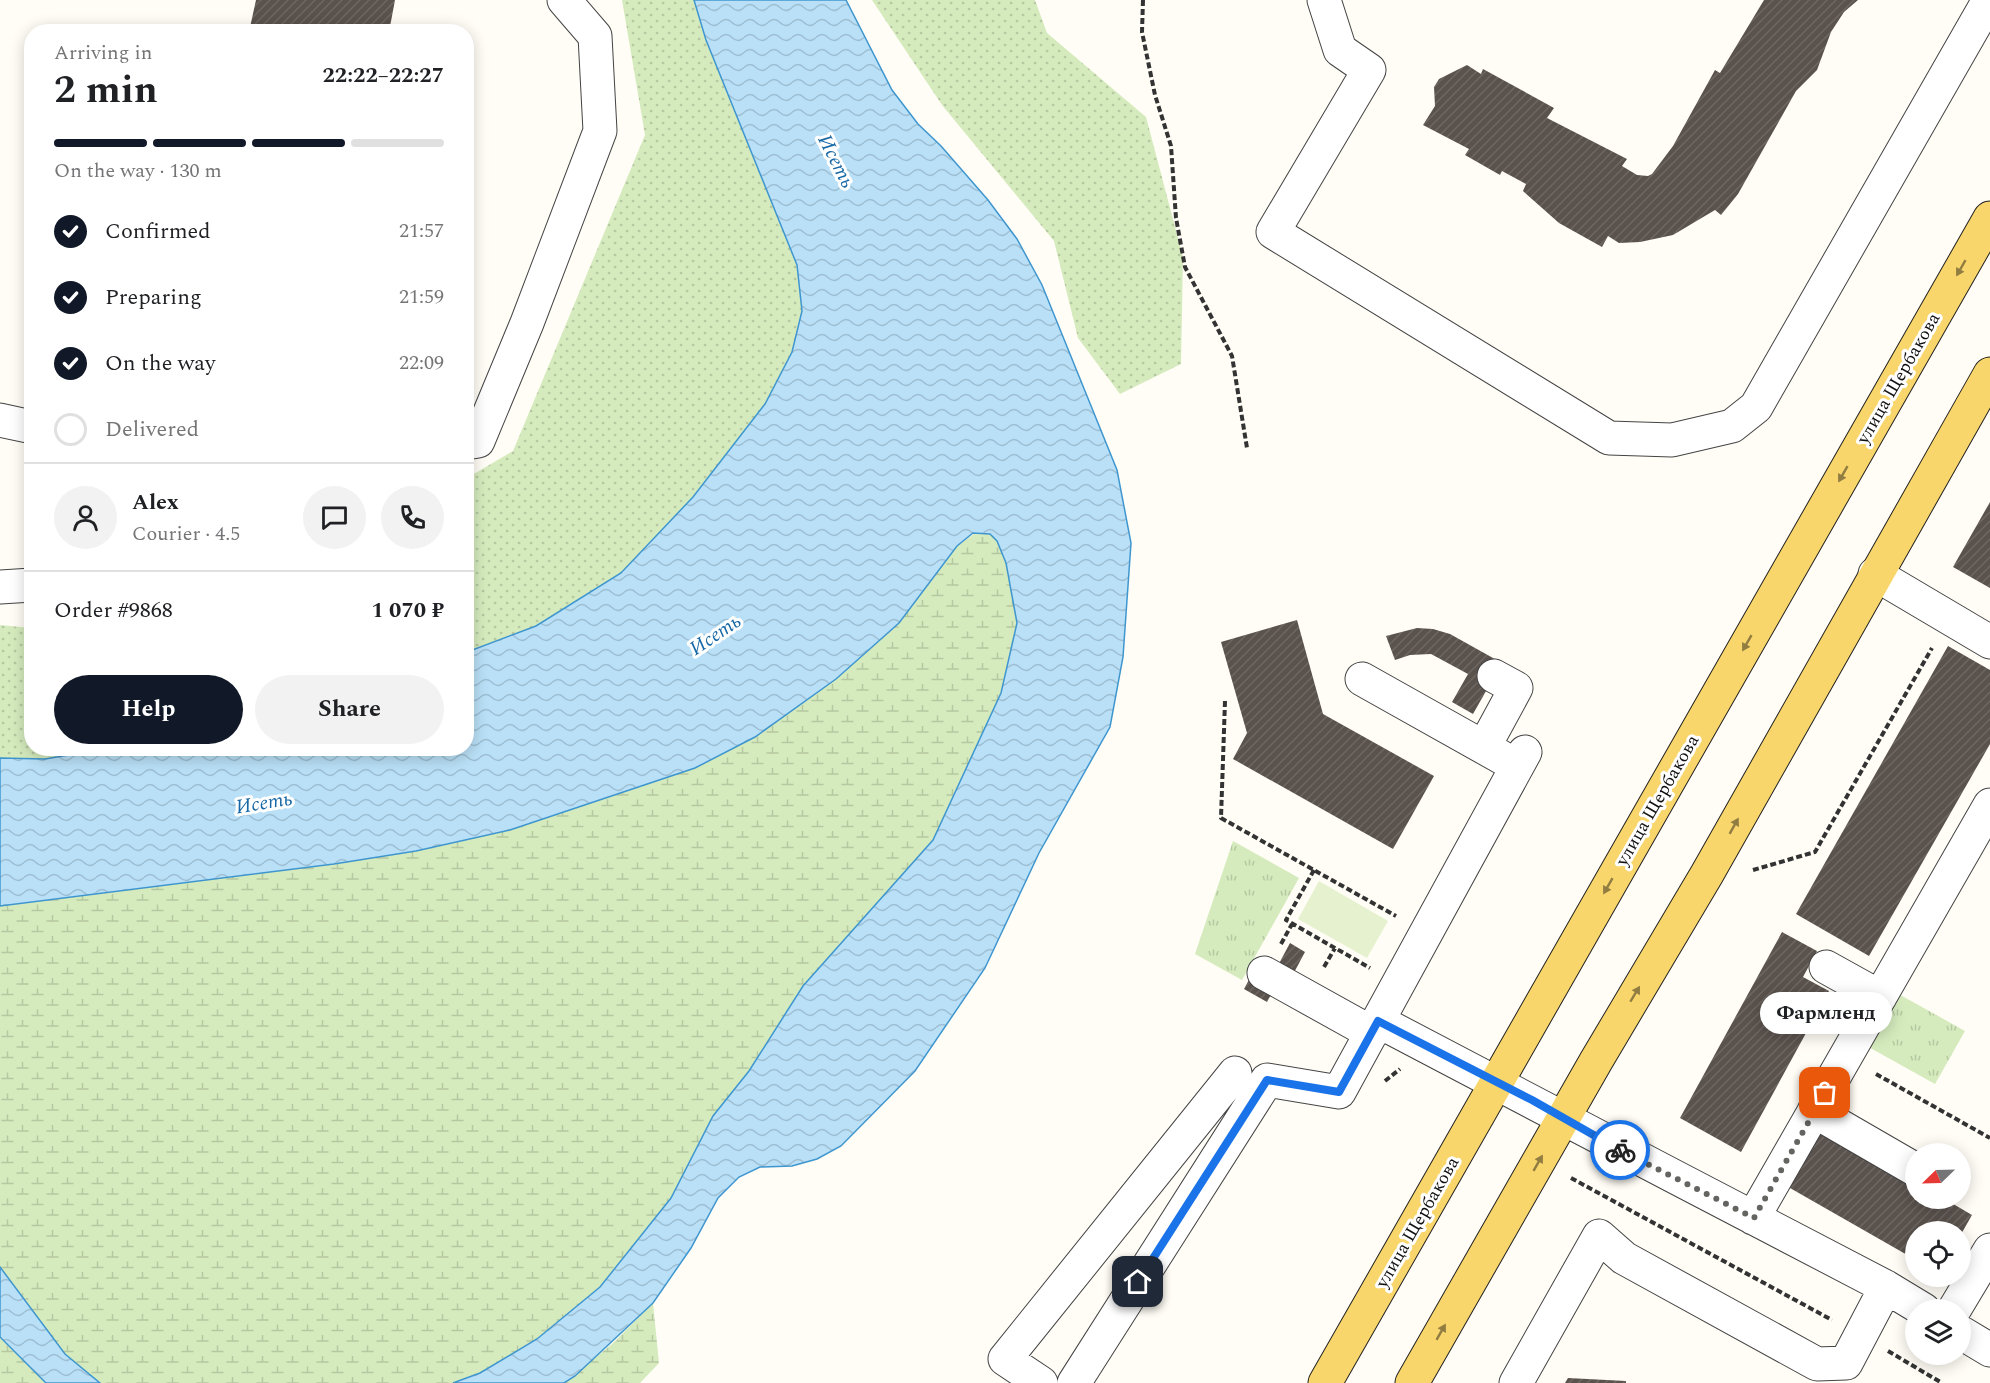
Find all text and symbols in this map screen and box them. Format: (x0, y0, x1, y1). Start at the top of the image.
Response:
text: Arriving in (54, 38, 152, 68)
text: 22:22–22:27 (322, 59, 444, 92)
text: 2 min (54, 61, 158, 120)
water label: Исеть (810, 129, 862, 194)
text: On the way · 130 m (54, 156, 222, 186)
icon: check (54, 215, 87, 248)
text: Confirmed (105, 215, 211, 248)
text: 21:57 (399, 216, 444, 246)
one-way arrow (1956, 260, 1966, 277)
icon: check (54, 281, 87, 314)
text: Preparing (105, 281, 202, 314)
text: 21:59 (399, 282, 444, 312)
street label: улица Щербакова (1849, 307, 1947, 450)
icon: check (54, 347, 87, 380)
text: On the way (105, 347, 216, 380)
text: 22:09 (399, 348, 444, 378)
text: Delivered (105, 413, 199, 446)
one-way arrow (1838, 466, 1849, 482)
button: person (54, 486, 117, 549)
text: Alex (132, 486, 179, 519)
button: chat (303, 486, 366, 549)
button: phone (381, 486, 444, 549)
text: Courier · 4.5 (132, 519, 240, 549)
text: Order #9868 (54, 594, 173, 627)
text: 1 070 ₽ (371, 594, 444, 627)
water label: Исеть (684, 606, 748, 663)
one-way arrow (1742, 635, 1752, 652)
button: Help (54, 675, 243, 744)
button: Share (255, 675, 444, 744)
street label: улица Щербакова (1608, 729, 1706, 872)
water label: Исеть (234, 784, 295, 822)
one-way arrow (1729, 817, 1739, 834)
one-way arrow (1603, 878, 1613, 895)
one-way arrow (1630, 986, 1641, 1002)
callout: Фармленд (1759, 991, 1891, 1033)
text: Фармленд (1776, 998, 1876, 1028)
pin (1799, 1067, 1850, 1118)
icon: bag (1808, 1076, 1841, 1109)
courier (1590, 1120, 1650, 1180)
icon: bike (1604, 1134, 1637, 1167)
north arrow (1905, 1143, 1971, 1209)
map controls (1905, 1143, 1971, 1365)
street label: улица Щербакова (1368, 1151, 1466, 1294)
one-way arrow (1533, 1155, 1544, 1171)
button: locate (1905, 1221, 1971, 1287)
pin (1112, 1256, 1163, 1307)
icon: home (1121, 1265, 1154, 1298)
button: layers (1905, 1299, 1971, 1365)
one-way arrow (1436, 1324, 1447, 1340)

